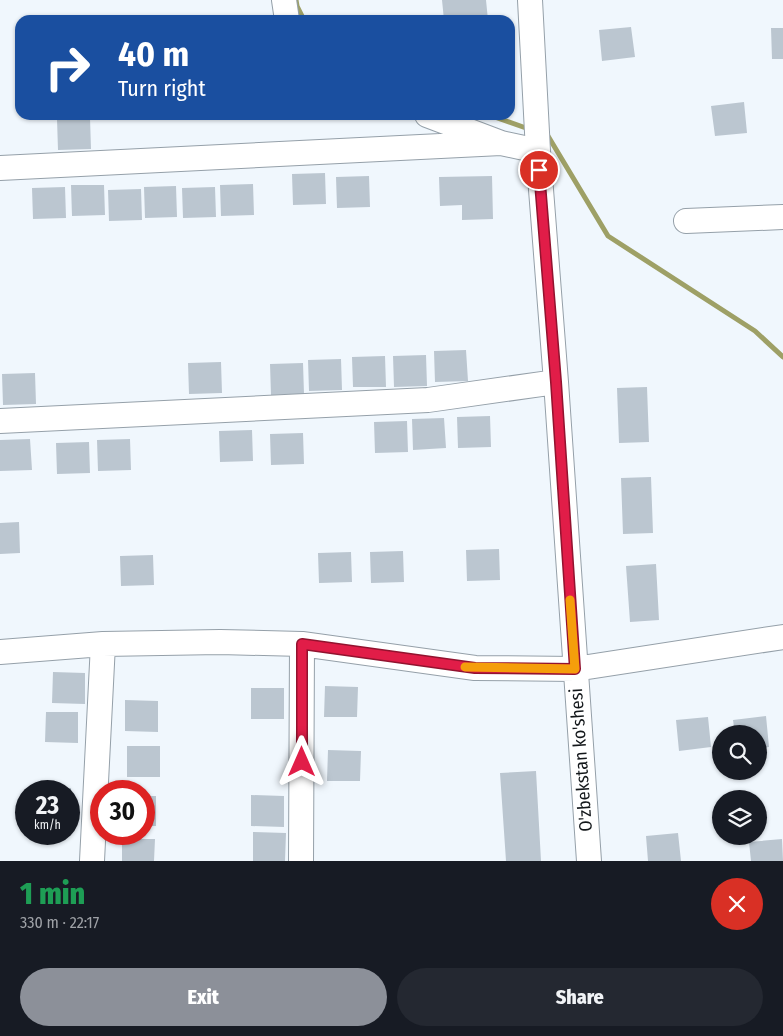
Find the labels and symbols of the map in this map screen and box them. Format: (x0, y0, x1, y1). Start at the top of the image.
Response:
pin (518, 149, 560, 191)
street label: O'zbekstan ko'shesi (565, 687, 597, 833)
position arrow (275, 735, 327, 787)
speed limit sign: 30 (90, 780, 155, 845)

